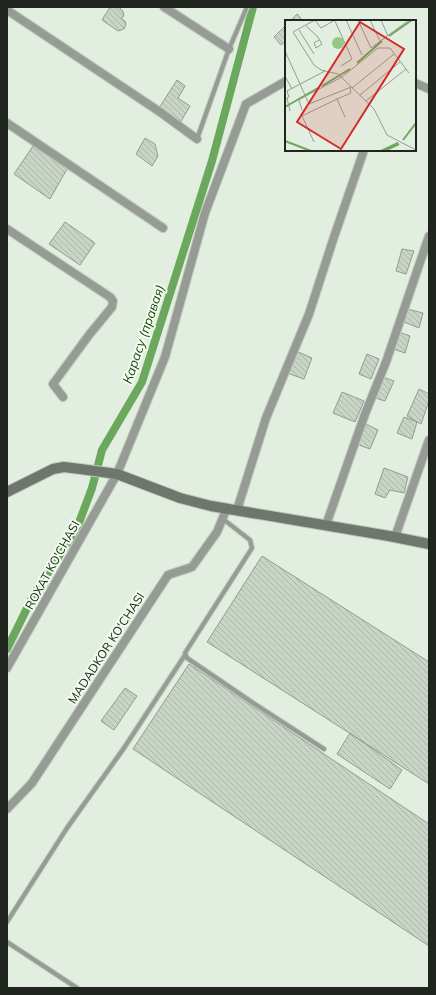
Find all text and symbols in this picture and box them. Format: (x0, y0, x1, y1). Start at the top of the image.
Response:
inset map (285, 20, 416, 151)
water label: Карасу (правая) (119, 282, 167, 386)
street label: ROXAT KO'CHASI (21, 518, 83, 612)
street label: MADADKOR KO'CHASI (64, 590, 148, 706)

